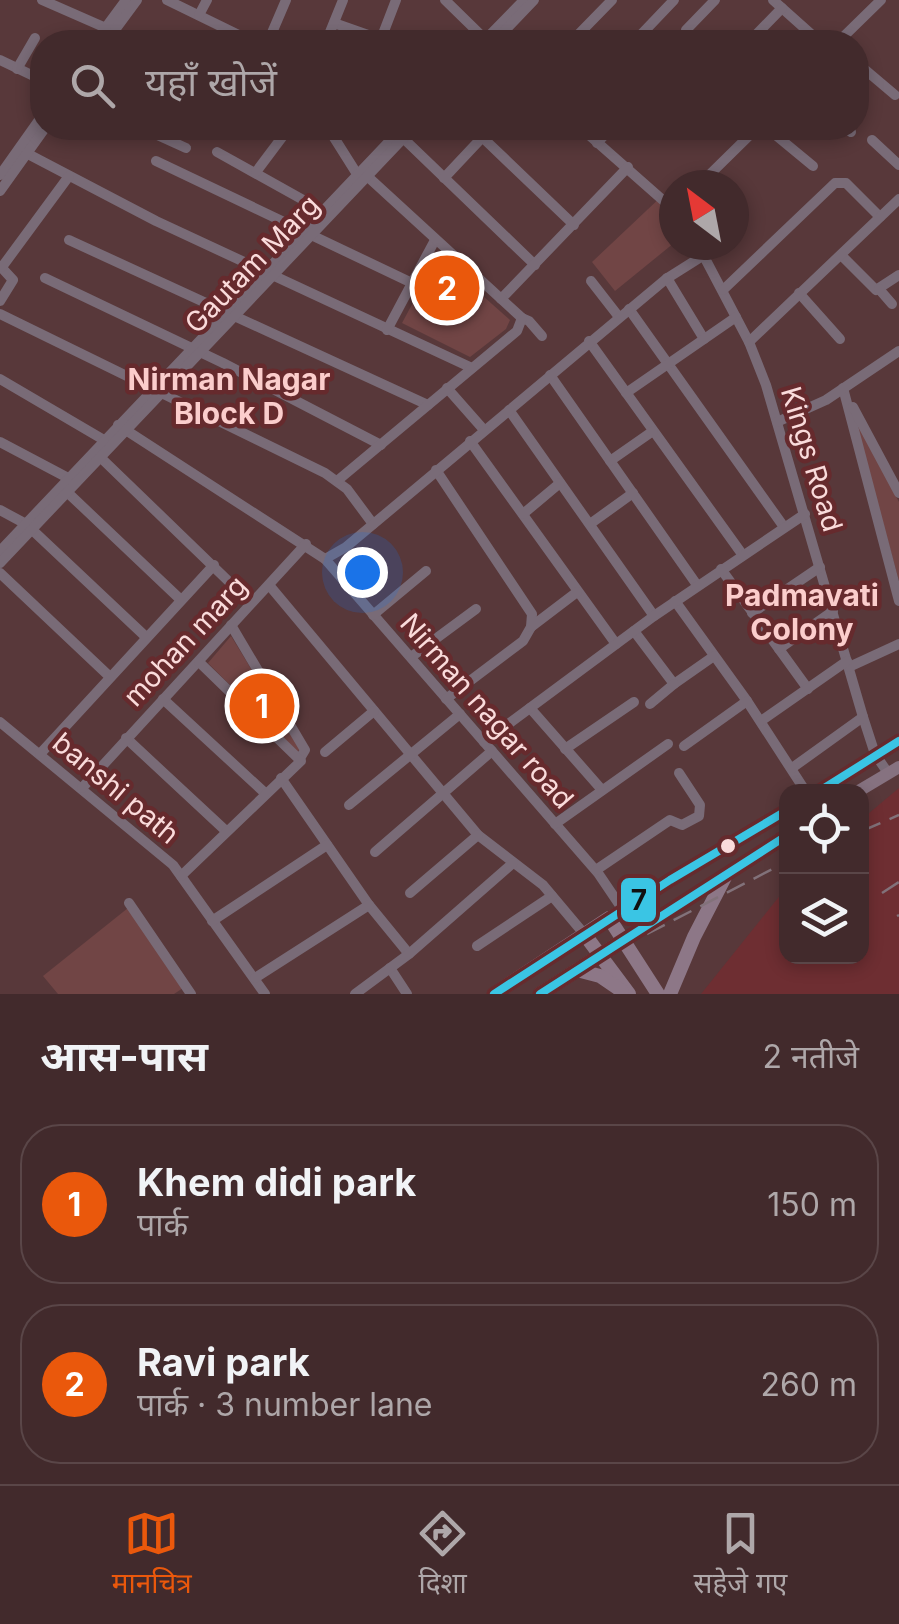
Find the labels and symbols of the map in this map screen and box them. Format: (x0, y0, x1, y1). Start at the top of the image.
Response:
north arrow (659, 170, 749, 260)
street label: Gautam Marg (178, 188, 326, 340)
pin: 2 (414, 250, 480, 326)
district label: Nirman Nagar Block D (128, 361, 330, 431)
street label: Kings Road (774, 382, 850, 536)
your location (337, 547, 388, 598)
street label: mohan marg (116, 569, 254, 713)
district label: Padmavati Colony (725, 577, 879, 647)
street label: Nirman nagar road (393, 607, 581, 815)
pin: 1 (230, 668, 294, 744)
street label: banshi path (46, 725, 186, 851)
unlabelled marker (718, 836, 738, 856)
line badge: 7 (619, 876, 658, 924)
text: 7 (631, 883, 647, 917)

